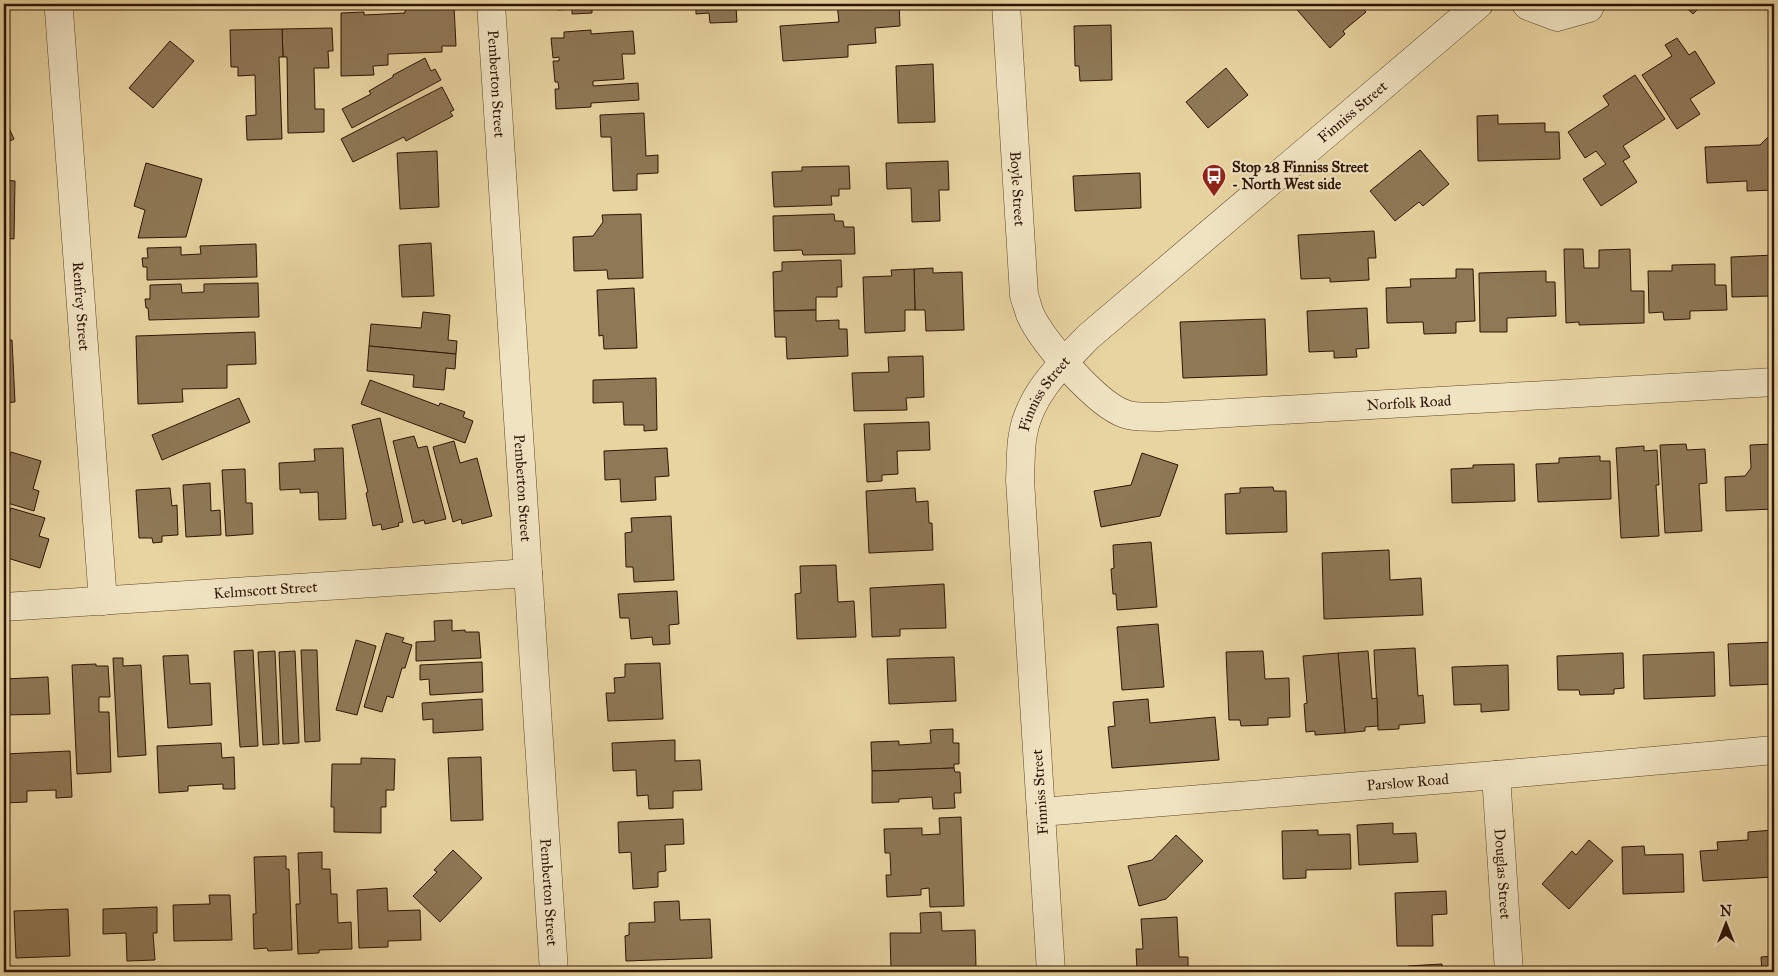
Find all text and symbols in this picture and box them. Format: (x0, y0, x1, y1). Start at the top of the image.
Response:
street label: Pemberton Street (484, 29, 509, 139)
street label: Finniss Street (1314, 77, 1391, 147)
street label: Boyle Street (1006, 151, 1029, 227)
place label: Stop 28 Finniss Street - North West side (1232, 158, 1369, 193)
bus stop icon: Stop 28 Finniss Street - North West side (1201, 163, 1227, 197)
street label: Renfrey Street (69, 261, 93, 352)
street label: Finniss Street (1015, 352, 1074, 433)
street label: Norfolk Road (1366, 391, 1452, 414)
street label: Pemberton Street (510, 434, 535, 543)
street label: Kelmscott Street (213, 578, 319, 602)
street label: Finniss Street (1028, 748, 1052, 835)
street label: Parslow Road (1366, 770, 1450, 794)
street label: Douglas Street (1491, 828, 1515, 920)
street label: Pemberton Street (536, 838, 561, 947)
north arrow (1700, 898, 1750, 948)
text: N (1720, 903, 1732, 920)

